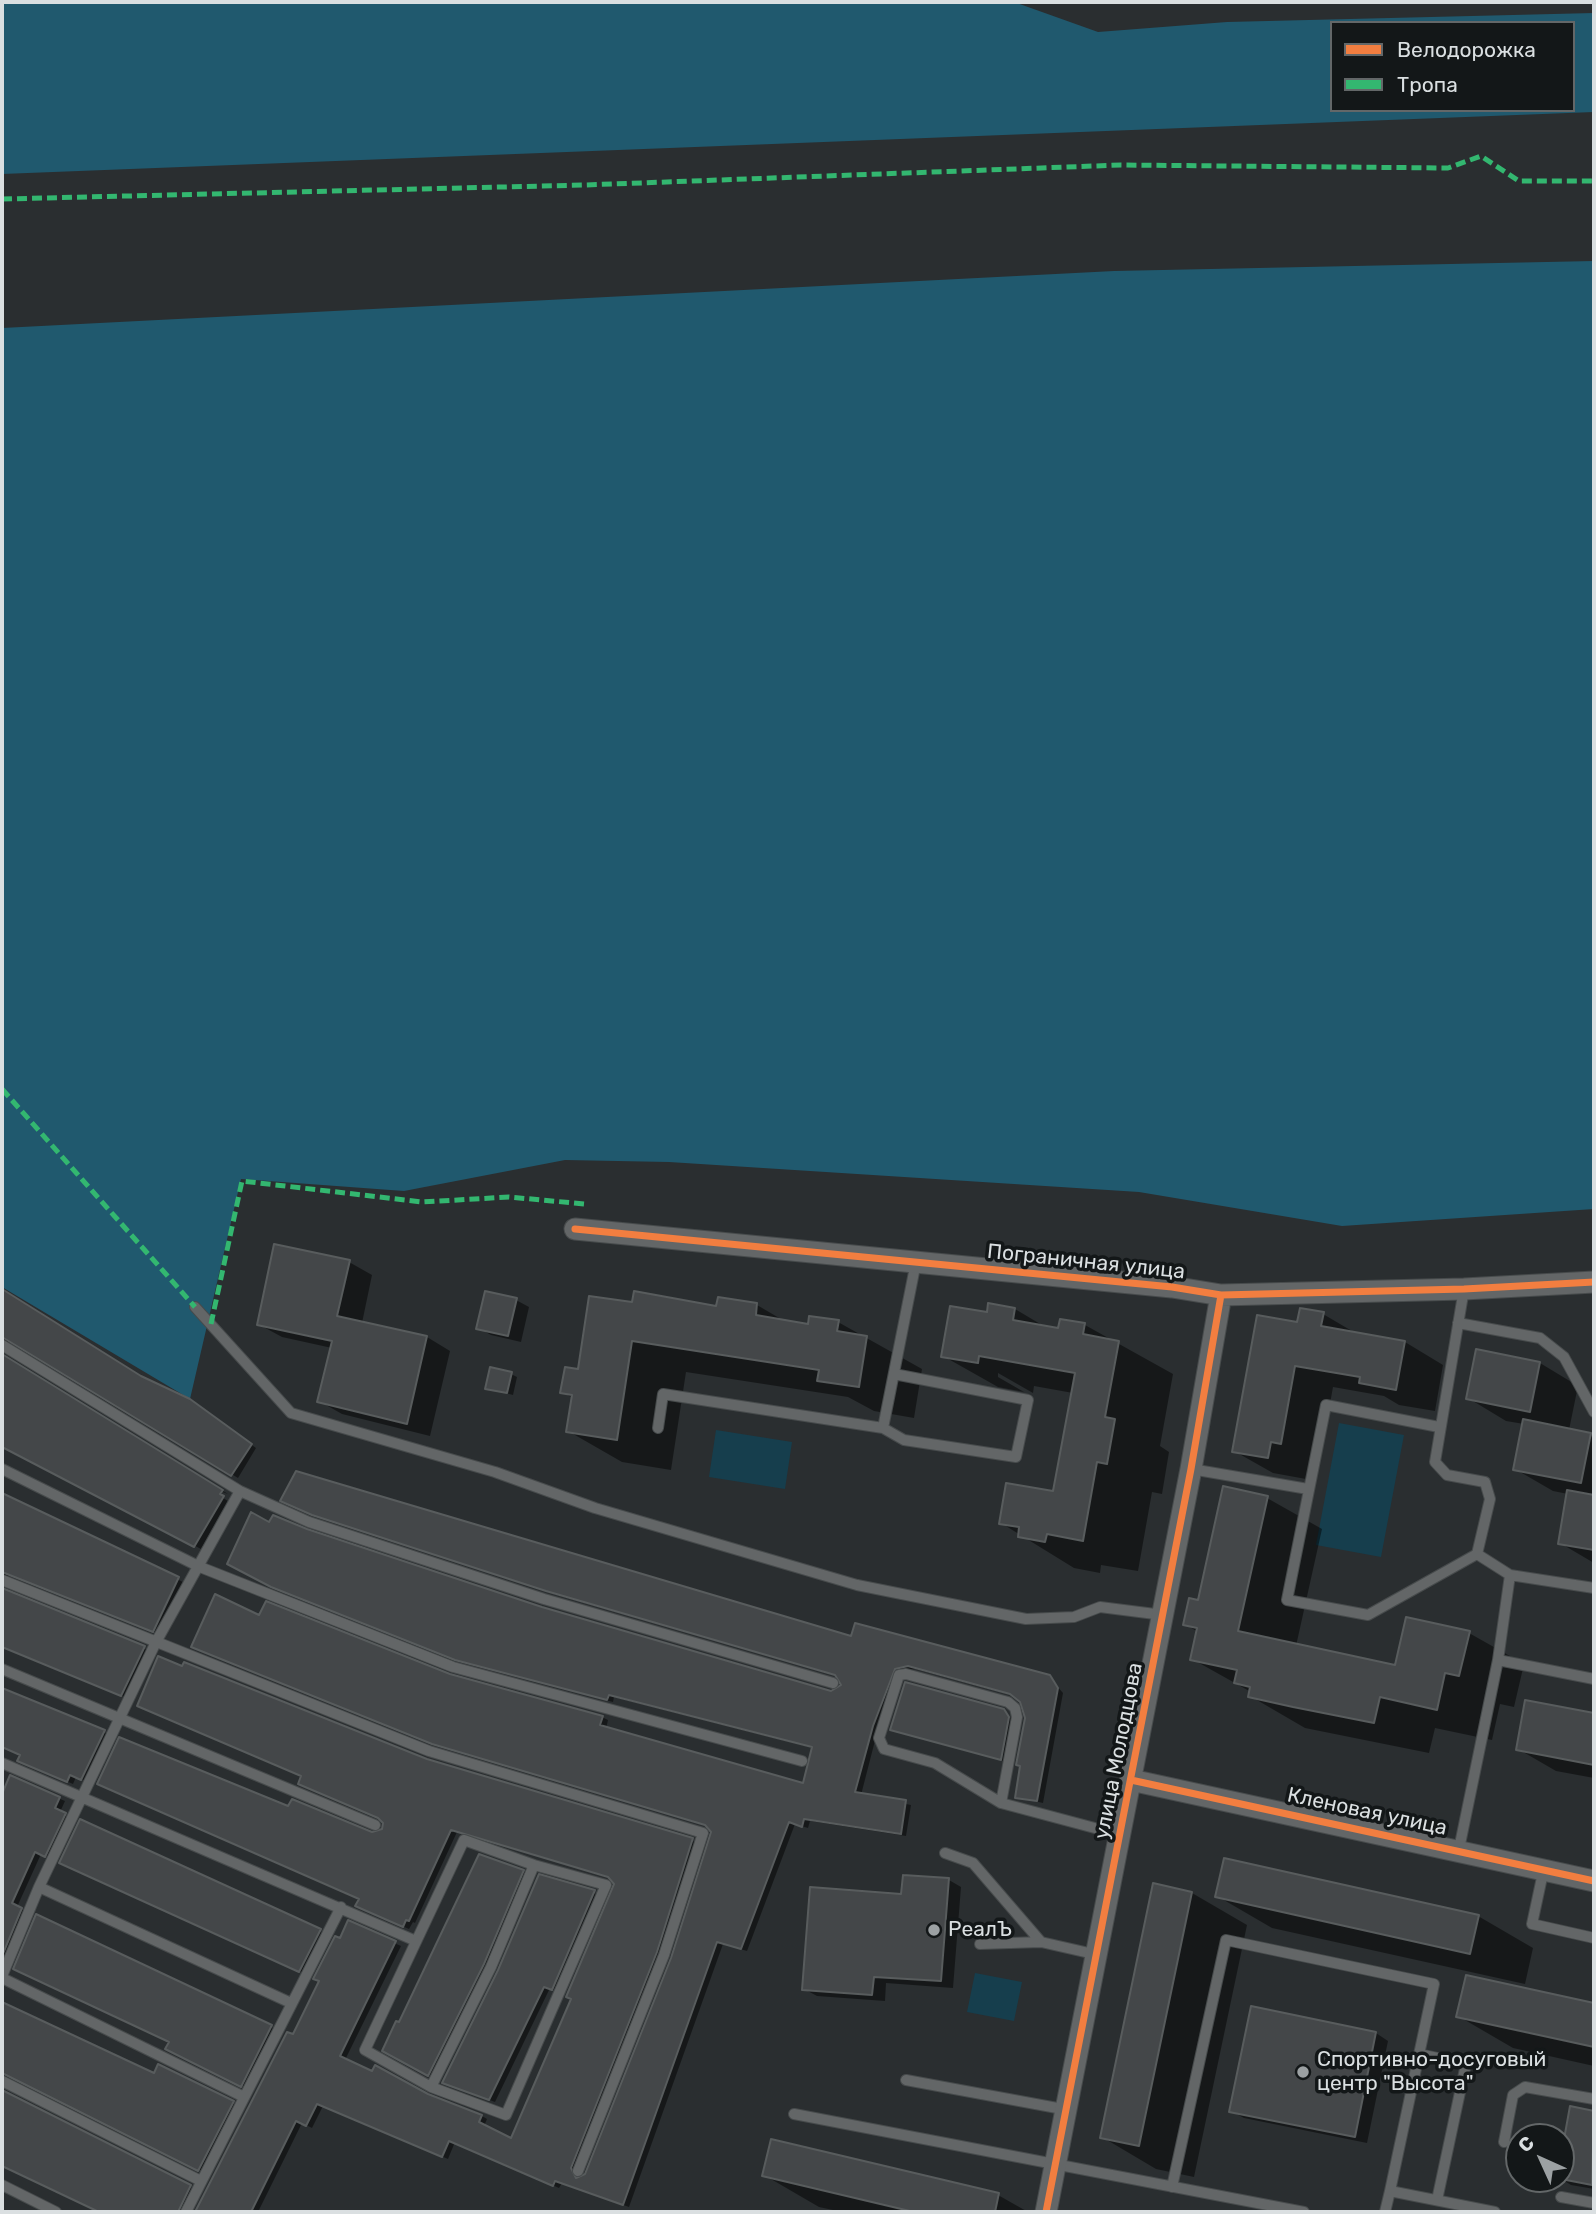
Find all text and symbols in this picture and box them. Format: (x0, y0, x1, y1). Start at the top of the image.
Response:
legend (1330, 21, 1575, 112)
text: Велодорожка (1397, 37, 1536, 62)
text: Тропа (1397, 72, 1458, 97)
street label: Пограничная улица (986, 1239, 1186, 1285)
street label: улица Молодцова (1090, 1661, 1148, 1841)
street label: Кленовая улица (1285, 1783, 1449, 1841)
place label: РеалЪ (948, 1917, 1012, 1943)
marker: РеалЪ (926, 1922, 942, 1938)
place label: Спортивно-досуговый центр "Высота" (1317, 2047, 1546, 2097)
marker: Спортивно-досуговый центр "Высота" (1295, 2064, 1311, 2080)
north arrow (1505, 2123, 1575, 2193)
text: С (1513, 2131, 1539, 2157)

